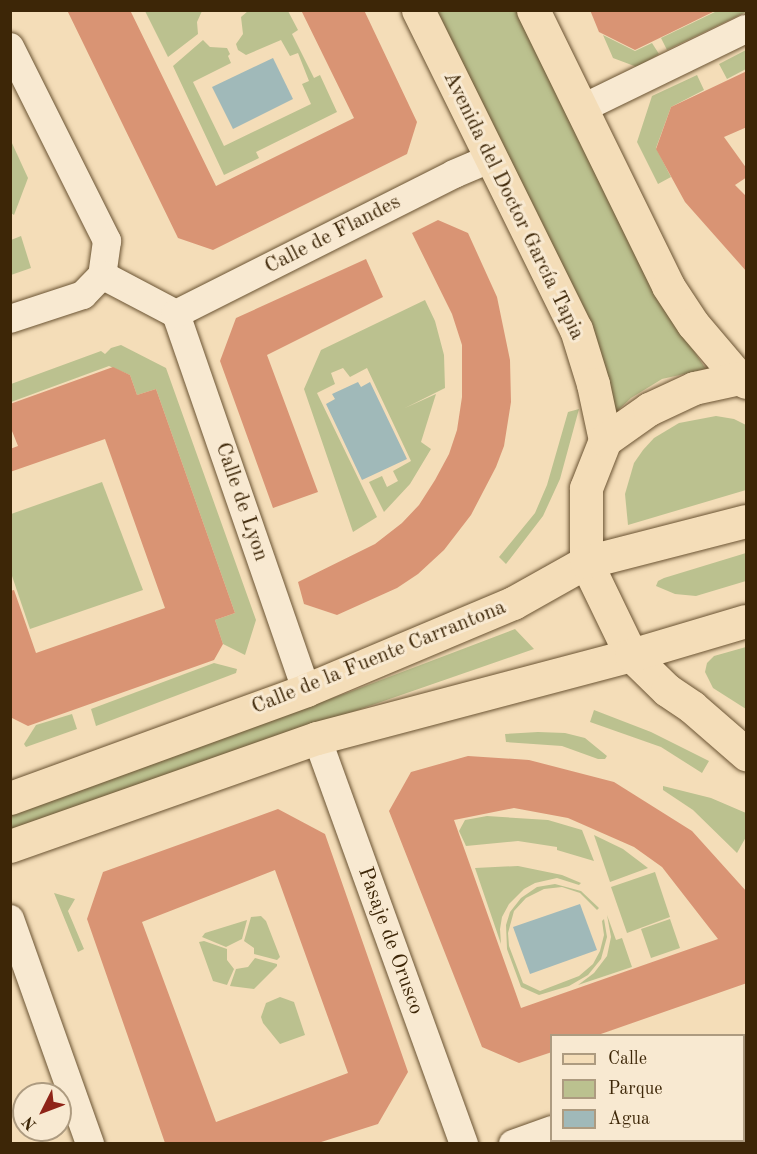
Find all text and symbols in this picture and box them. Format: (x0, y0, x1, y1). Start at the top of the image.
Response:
street label: Avenida del Doctor García Tapia (437, 68, 589, 344)
street label: Calle de Flandes (261, 190, 405, 280)
street label: Calle de Lyon (209, 439, 273, 565)
street label: Calle de la Fuente Carrantona (248, 595, 510, 721)
street label: Pasaje de Orusco (352, 864, 428, 1018)
legend (550, 1034, 745, 1142)
text: Calle (608, 1050, 647, 1068)
text: Parque (608, 1080, 663, 1098)
north arrow (12, 1082, 72, 1142)
text: Agua (608, 1110, 650, 1128)
text: N (20, 1113, 40, 1133)

